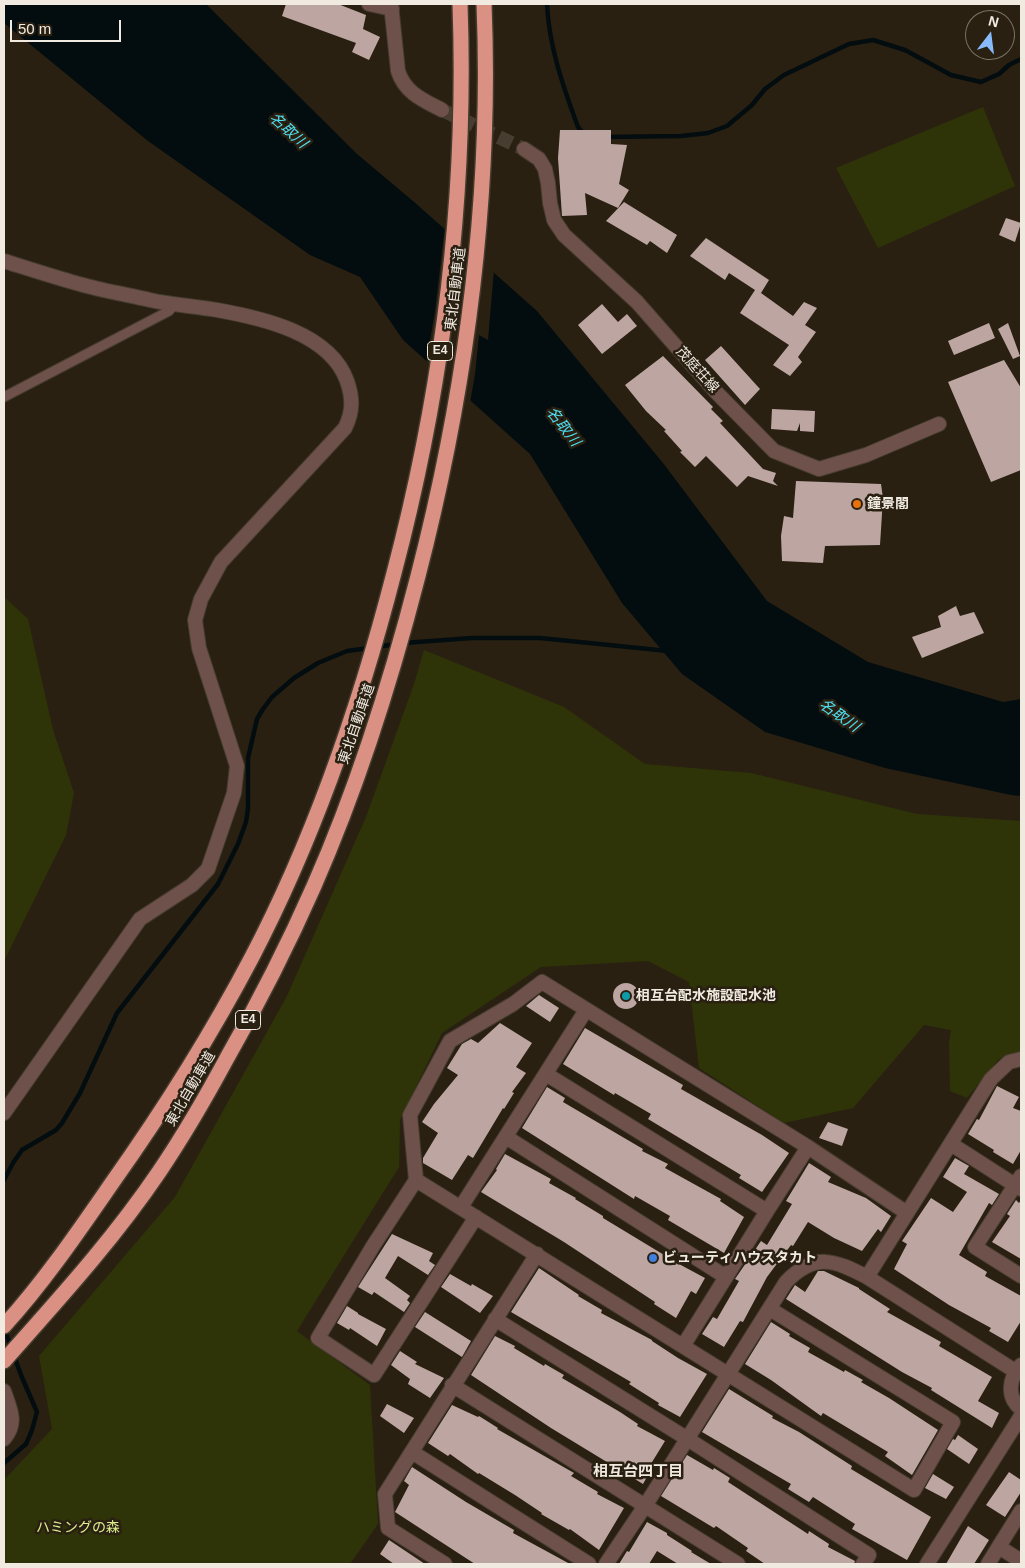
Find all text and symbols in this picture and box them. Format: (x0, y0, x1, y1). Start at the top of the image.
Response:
scale bar (12, 10, 124, 42)
north arrow (965, 10, 1015, 60)
text: N (987, 12, 1001, 31)
text: 50 m (18, 20, 51, 37)
water label: 名取川 (265, 109, 311, 153)
street label: 東北自動車道 (443, 246, 469, 332)
road number: E4 (428, 342, 452, 361)
street label: 茂庭荘線 (672, 344, 722, 396)
water label: 名取川 (542, 404, 584, 450)
place label: 鐘景閣 (867, 496, 909, 512)
marker: 鐘景閣 (851, 498, 863, 510)
street label: 東北自動車道 (335, 682, 379, 766)
water label: 名取川 (815, 696, 863, 736)
place label: 相互台配水施設配水池 (636, 988, 776, 1004)
marker: 相互台配水施設配水池 (620, 990, 632, 1002)
road number: E4 (236, 1010, 260, 1030)
street label: 東北自動車道 (163, 1048, 219, 1130)
place label: ビューティハウスタカト (663, 1250, 817, 1266)
marker: ビューティハウスタカト (647, 1252, 659, 1264)
district label: 相互台四丁目 (593, 1463, 683, 1481)
park label: ハミングの森 (36, 1520, 120, 1536)

